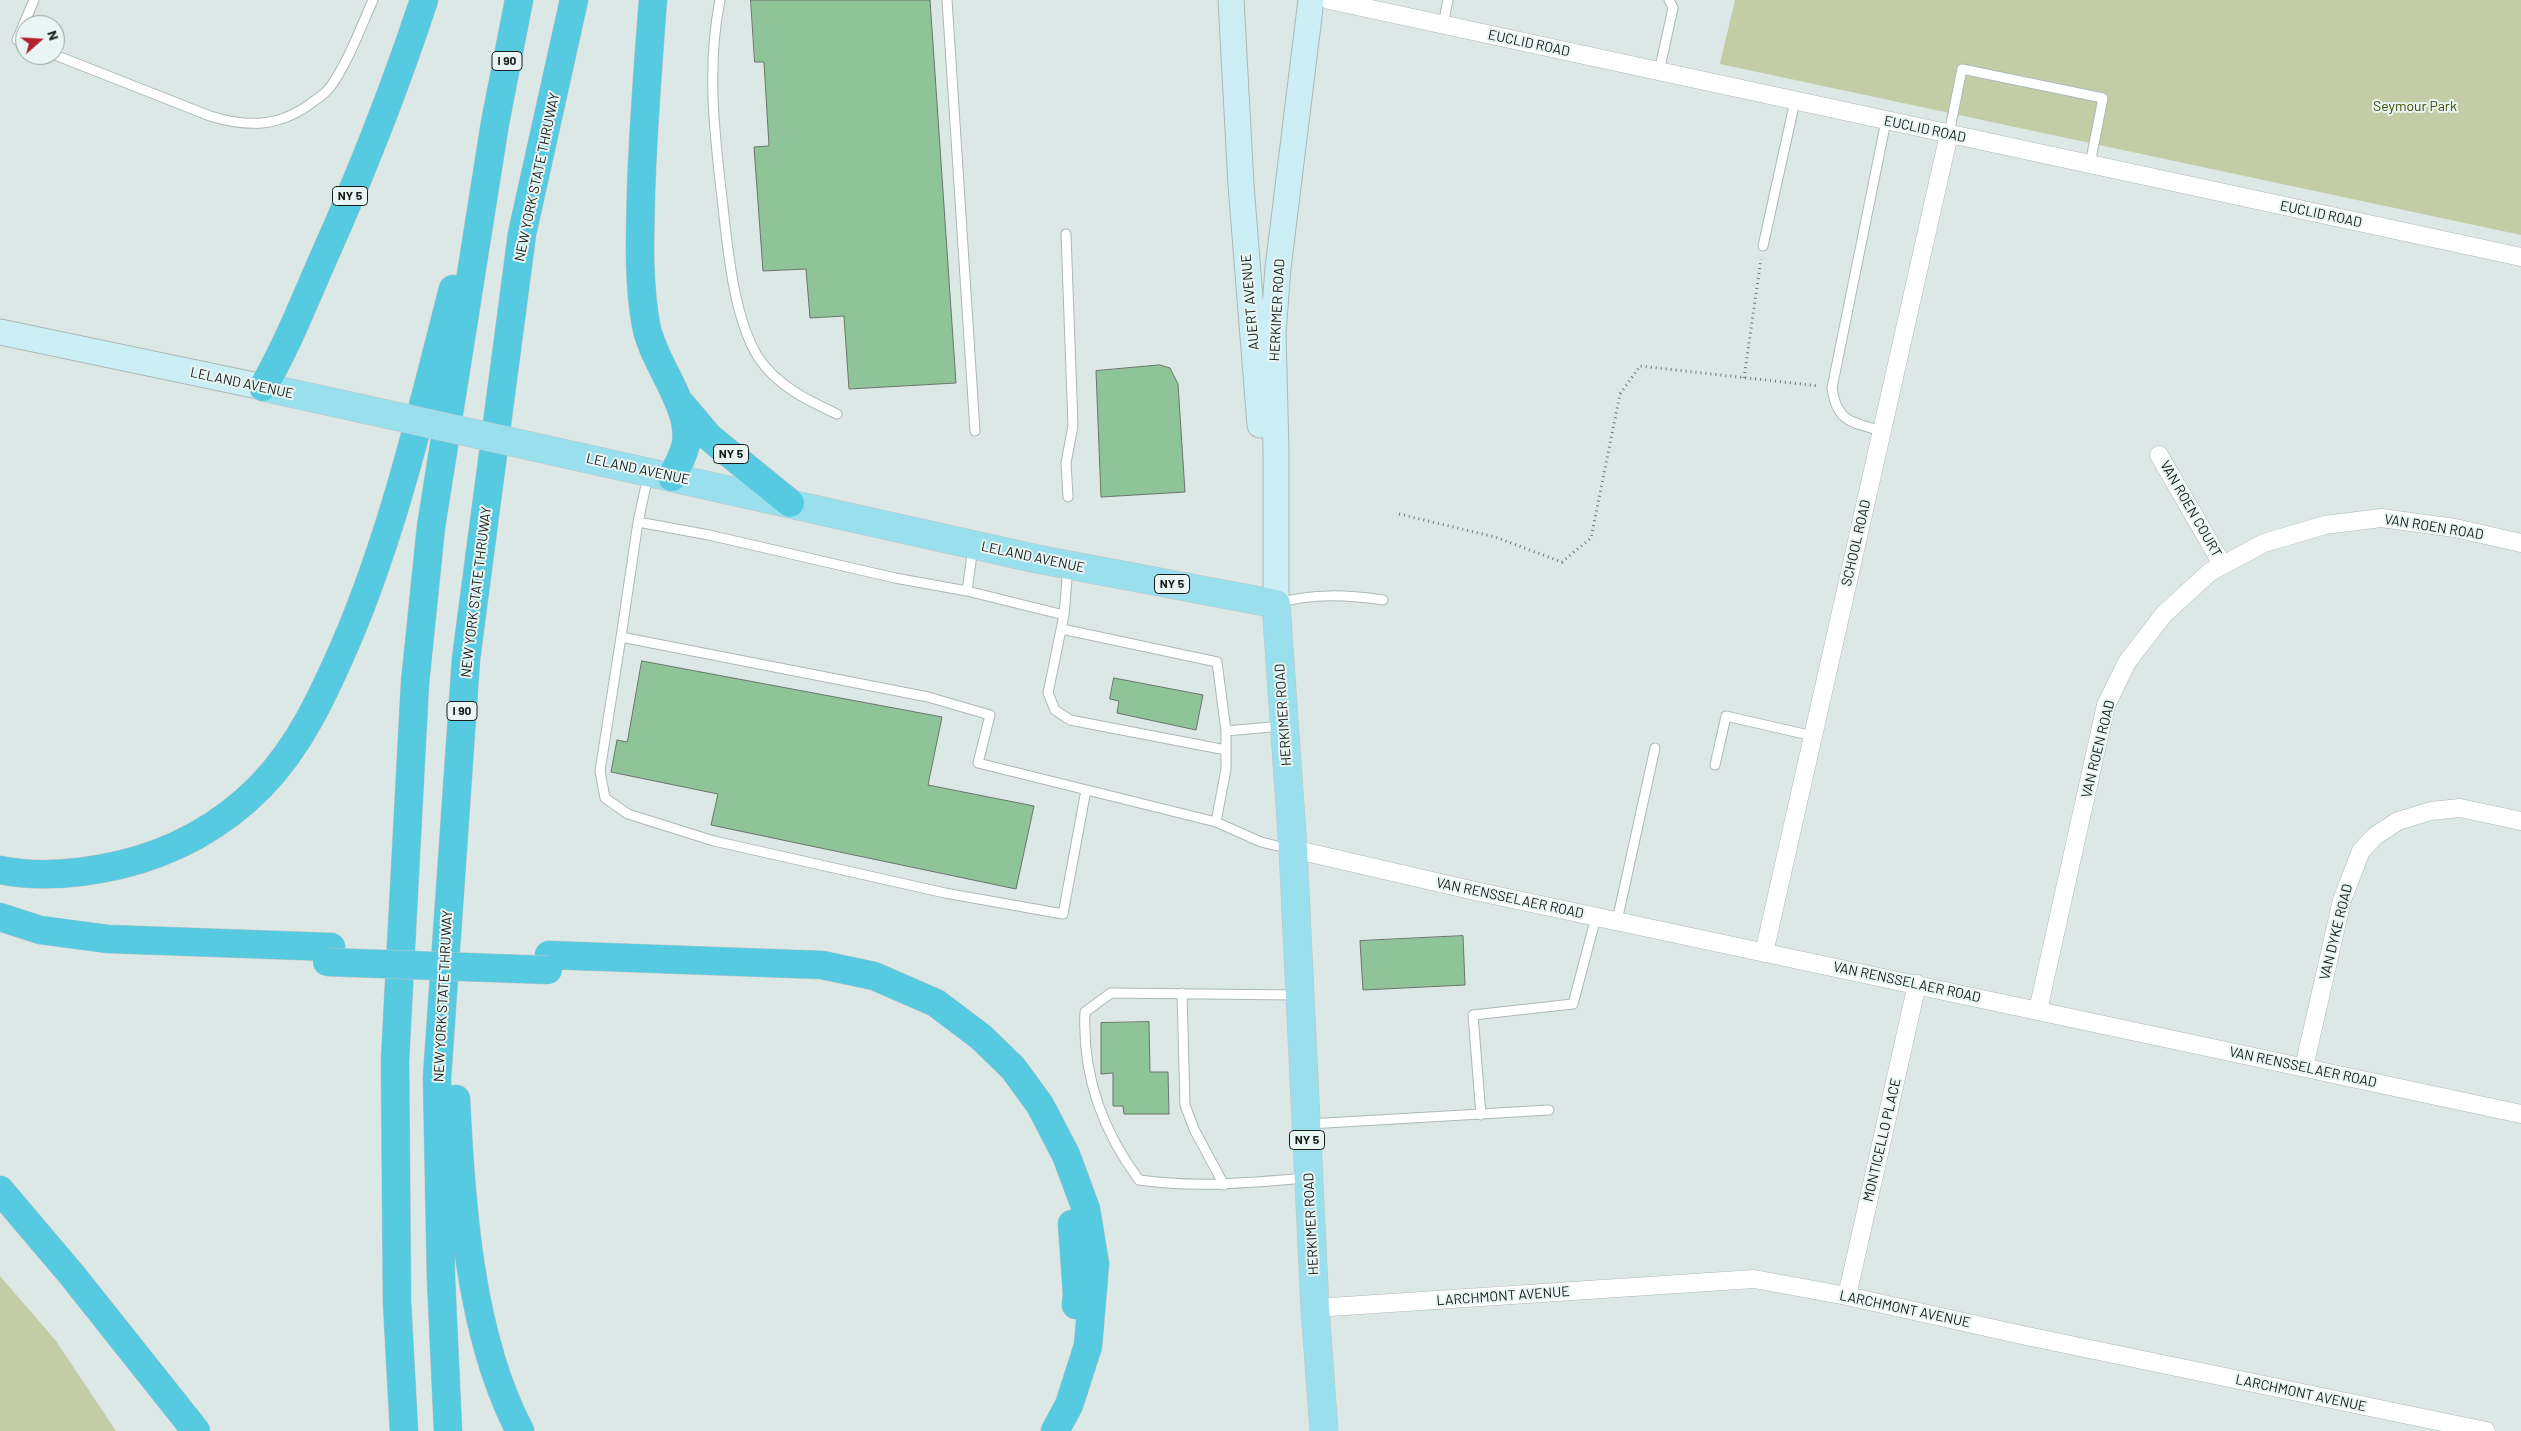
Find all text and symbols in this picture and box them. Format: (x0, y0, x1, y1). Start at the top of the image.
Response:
north arrow (15, 15, 65, 65)
street label: EUCLID ROAD (1487, 26, 1571, 60)
text: N (44, 28, 63, 42)
road number: I 90 (492, 51, 522, 70)
street label: NEW YORK STATE THRUWAY (511, 91, 563, 263)
park label: Seymour Park (2373, 98, 2457, 114)
street label: EUCLID ROAD (1883, 112, 1967, 146)
road number: NY 5 (332, 187, 368, 206)
street label: EUCLID ROAD (2279, 197, 2363, 231)
street label: AUERT AVENUE (1237, 253, 1263, 351)
street label: HERKIMER ROAD (1266, 258, 1288, 362)
street label: LELAND AVENUE (189, 364, 295, 402)
road number: NY 5 (714, 444, 748, 464)
street label: LELAND AVENUE (585, 450, 691, 488)
street label: VAN ROEN COURT (2157, 458, 2225, 560)
street label: SCHOOL ROAD (1838, 498, 1874, 588)
street label: NEW YORK STATE THRUWAY (457, 505, 495, 679)
street label: VAN ROEN ROAD (2383, 511, 2485, 543)
street label: LELAND AVENUE (980, 538, 1086, 576)
road number: NY 5 (1154, 574, 1190, 594)
street label: HERKIMER ROAD (1271, 663, 1295, 767)
street label: VAN ROEN ROAD (2078, 698, 2118, 800)
road number: I 90 (447, 701, 477, 720)
street label: VAN RENSSELAER ROAD (1435, 874, 1585, 922)
street label: VAN DYKE ROAD (2316, 882, 2356, 982)
street label: NEW YORK STATE THRUWAY (430, 910, 456, 1082)
street label: VAN RENSSELAER ROAD (1832, 958, 1982, 1006)
street label: VAN RENSSELAER ROAD (2228, 1043, 2378, 1091)
street label: MONTICELLO PLACE (1860, 1077, 1904, 1203)
road number: NY 5 (1290, 1130, 1324, 1150)
street label: HERKIMER ROAD (1300, 1172, 1322, 1276)
street label: LARCHMONT AVENUE (1436, 1283, 1570, 1309)
street label: LARCHMONT AVENUE (1838, 1287, 1972, 1331)
street label: LARCHMONT AVENUE (2234, 1371, 2368, 1415)

